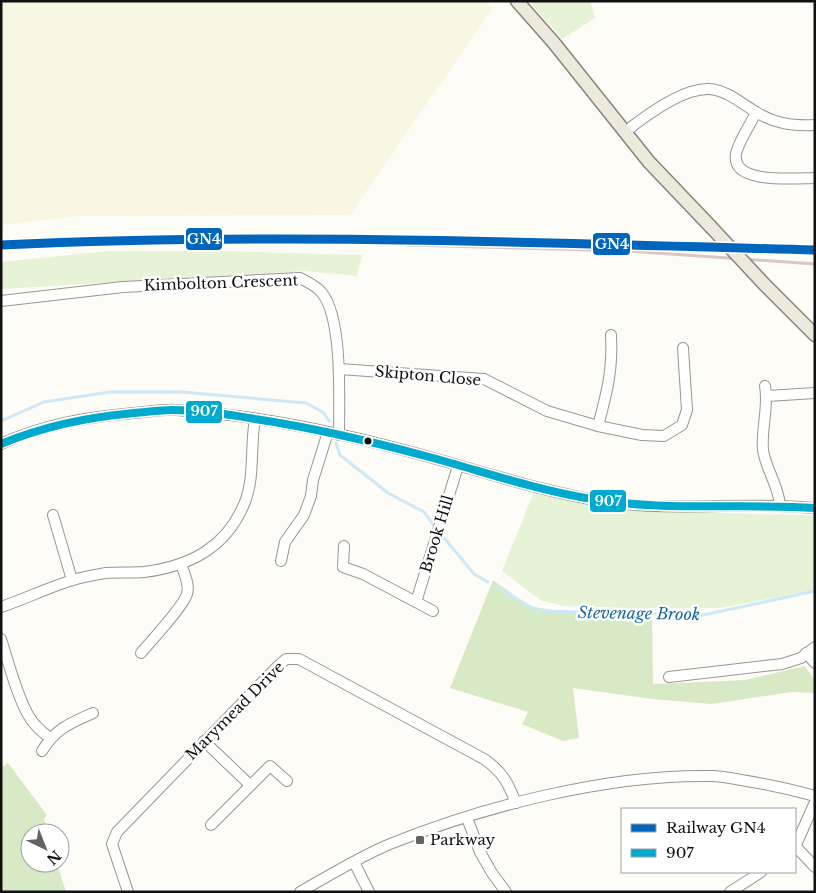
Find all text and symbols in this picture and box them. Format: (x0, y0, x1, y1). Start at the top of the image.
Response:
line badge: GN4 (185, 227, 223, 251)
text: GN4 (187, 230, 221, 248)
line badge: GN4 (592, 232, 631, 256)
text: GN4 (595, 235, 629, 253)
street label: Kimbolton Crescent (143, 270, 299, 295)
street label: Skipton Close (374, 361, 482, 390)
line badge: 907 (185, 400, 223, 424)
text: 907 (190, 402, 218, 420)
unlabelled marker (363, 436, 373, 446)
line badge: 907 (589, 489, 627, 513)
text: 907 (594, 492, 622, 510)
street label: Brook Hill (416, 493, 457, 575)
water label: Stevenage Brook (578, 602, 700, 624)
street label: Marymead Drive (181, 657, 288, 764)
legend (621, 808, 796, 873)
text: Railway GN4 (666, 818, 765, 837)
north arrow (20, 823, 70, 873)
place label: Parkway (430, 830, 495, 849)
marker: Parkway (414, 834, 426, 846)
text: 907 (666, 843, 694, 862)
text: N (43, 846, 65, 869)

